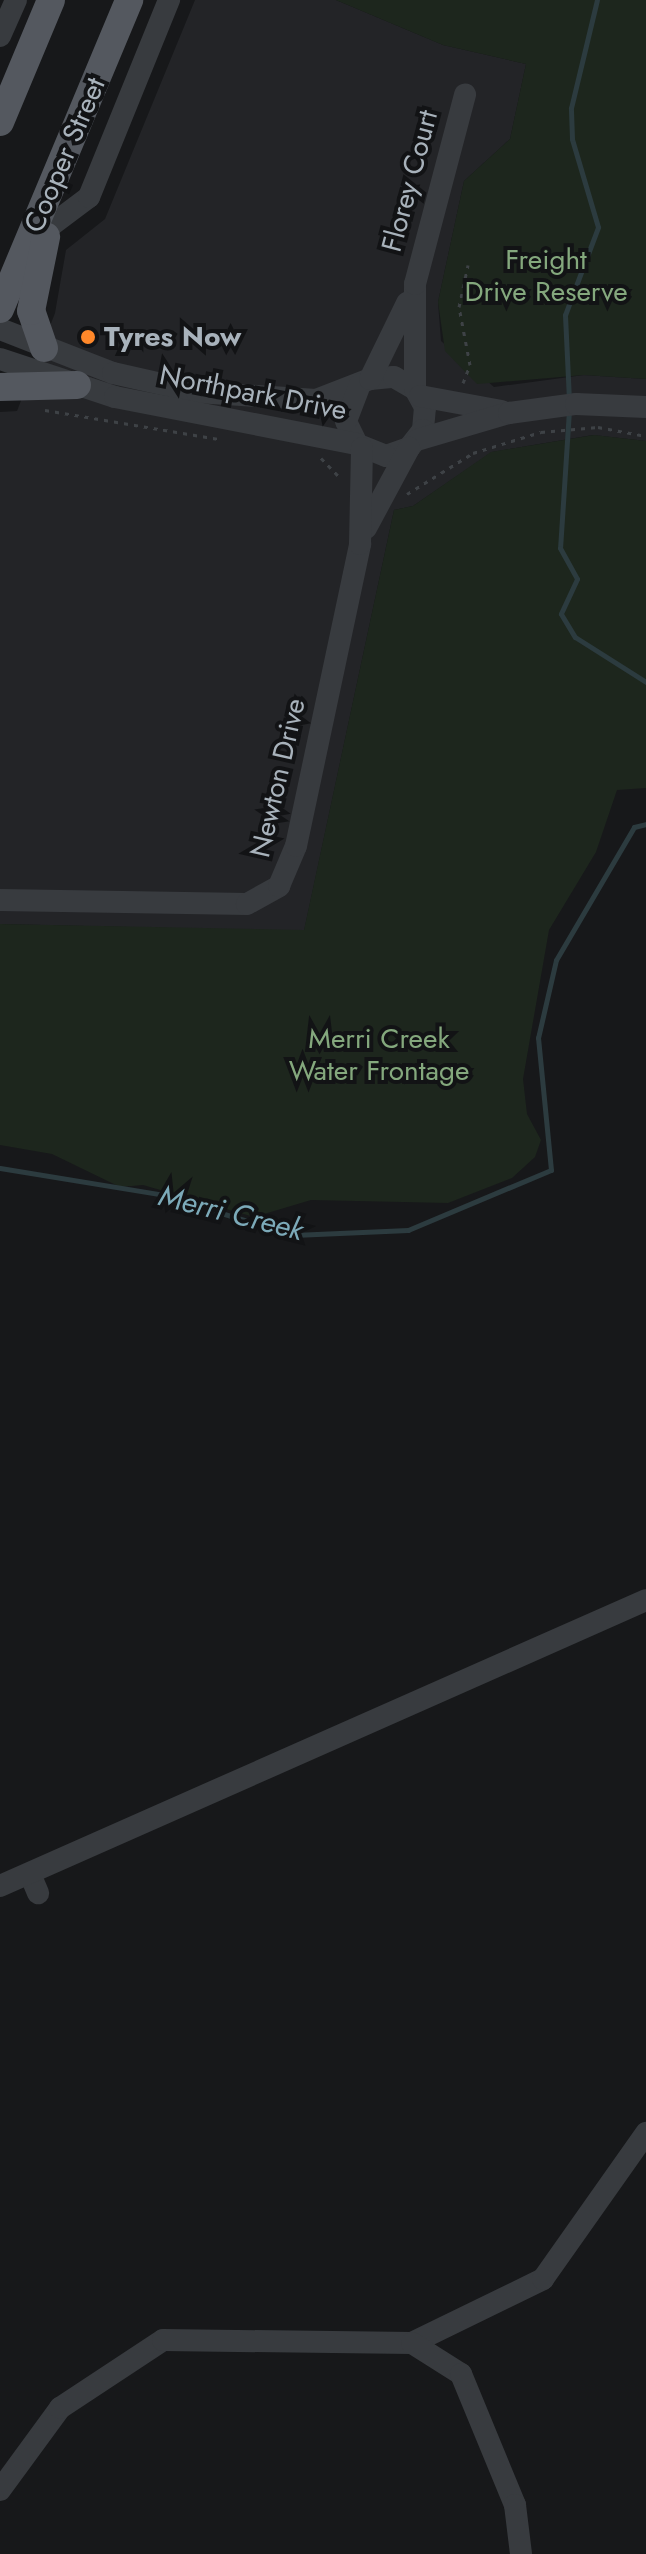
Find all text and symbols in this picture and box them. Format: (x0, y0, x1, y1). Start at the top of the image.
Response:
street label: Cooper Street (17, 73, 113, 237)
street label: Florey Court (375, 107, 445, 255)
park label: Freight Drive Reserve (464, 243, 628, 309)
place label: Tyres Now (104, 320, 241, 354)
marker: Tyres Now (79, 328, 97, 346)
street label: Northpark Drive (157, 358, 349, 428)
street label: Newton Drive (243, 695, 313, 861)
park label: Merri Creek Water Frontage (289, 1022, 469, 1088)
water label: Merri Creek (155, 1178, 307, 1248)

